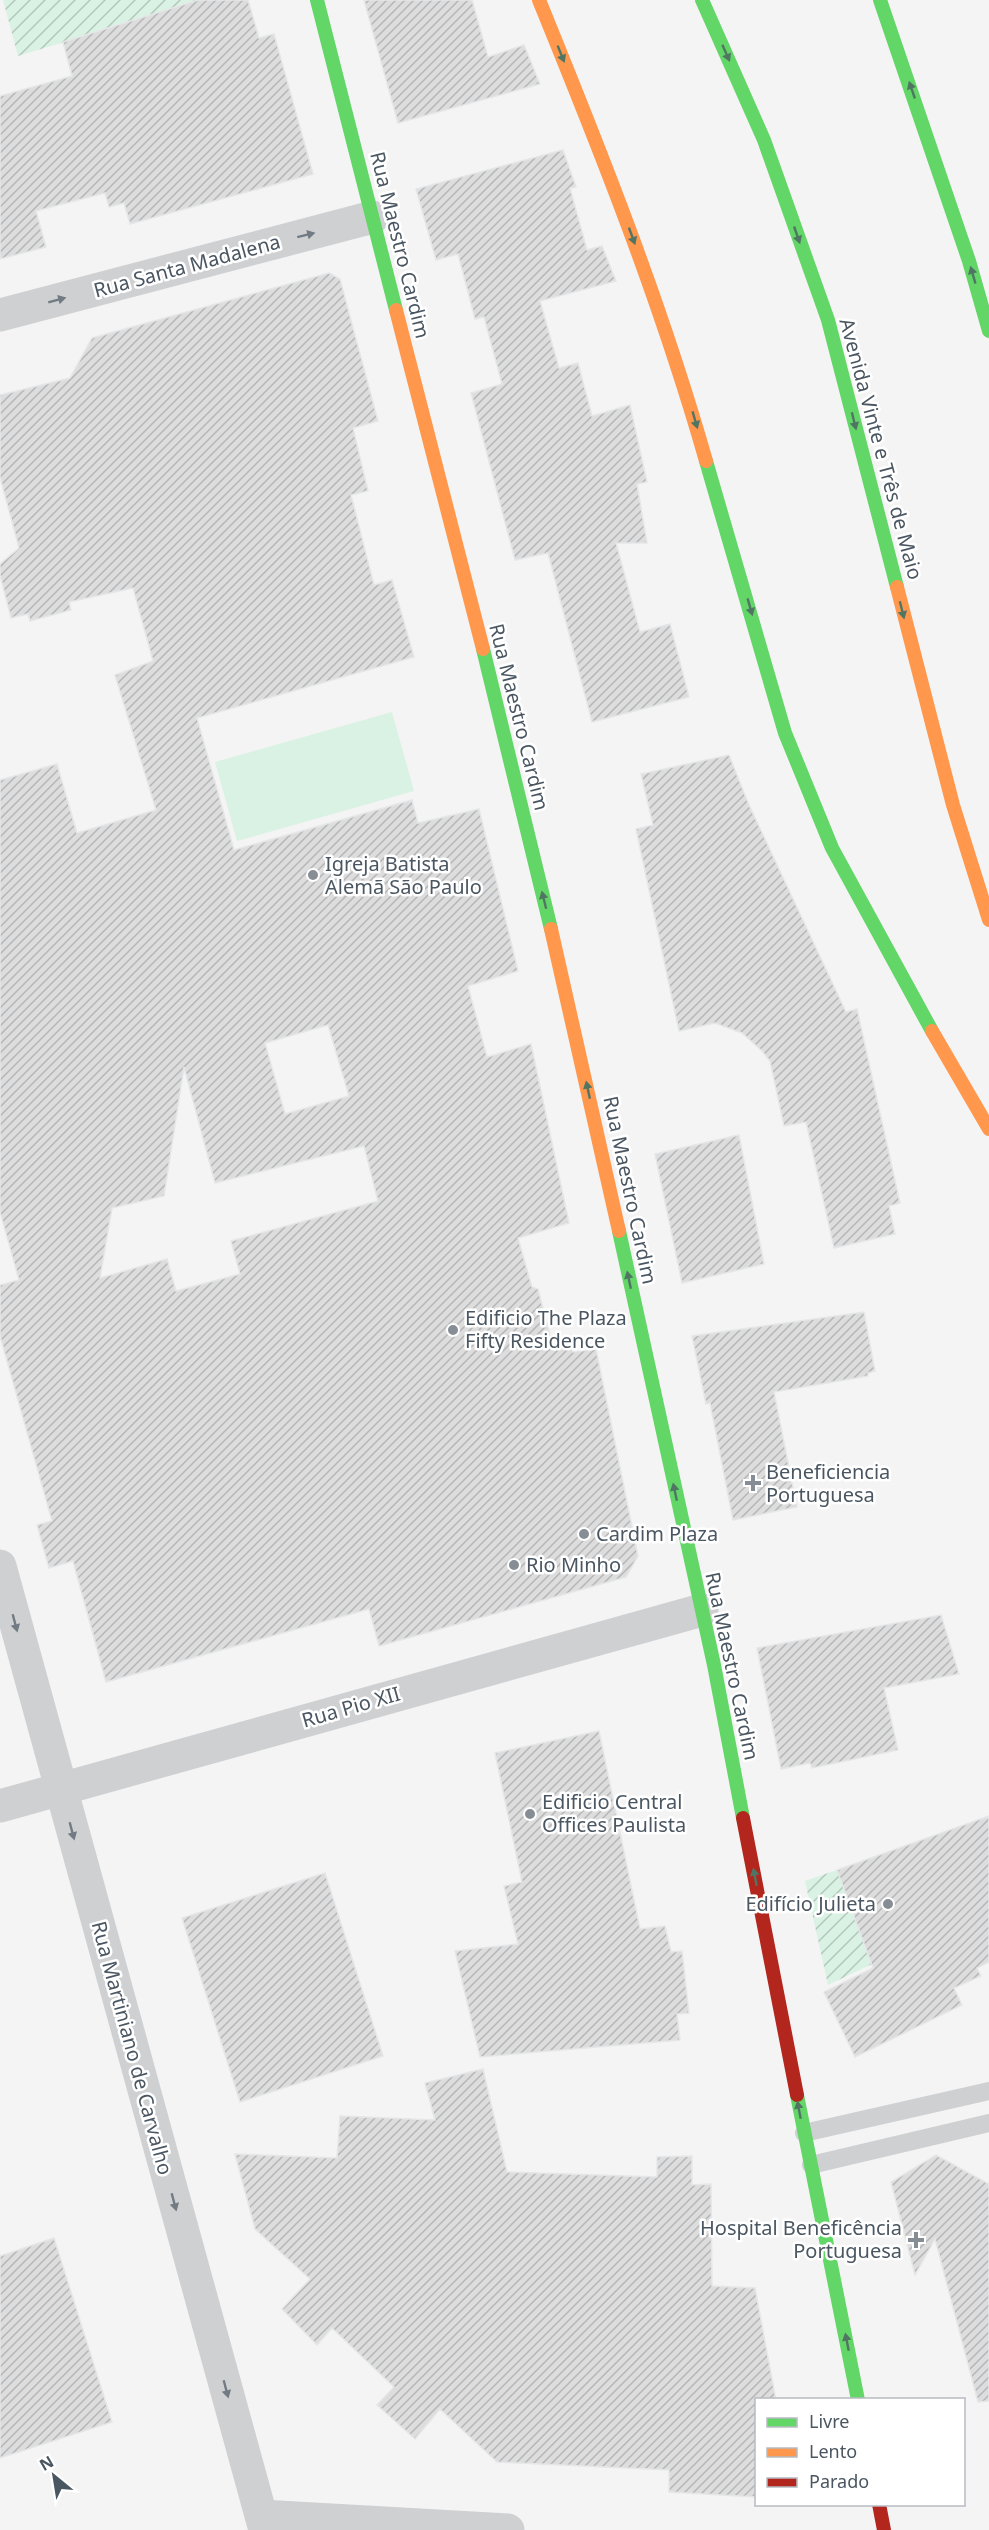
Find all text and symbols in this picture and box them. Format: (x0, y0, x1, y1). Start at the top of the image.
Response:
one-way arrow (557, 45, 566, 63)
one-way arrow (721, 45, 730, 62)
one-way arrow (906, 81, 916, 99)
street label: Rua Maestro Cardim (364, 149, 437, 341)
one-way arrow (793, 226, 803, 244)
one-way arrow (627, 227, 637, 245)
street label: Rua Santa Madalena (90, 228, 283, 303)
one-way arrow (297, 229, 315, 239)
one-way arrow (968, 266, 977, 284)
one-way arrow (47, 295, 66, 305)
street label: Avenida Vinte e Três de Maio (834, 315, 929, 583)
one-way arrow (691, 411, 700, 429)
one-way arrow (849, 412, 859, 430)
one-way arrow (746, 598, 755, 616)
one-way arrow (898, 601, 908, 619)
street label: Rua Maestro Cardim (483, 621, 556, 813)
place label: Igreja Batista Alemã São Paulo (325, 850, 482, 900)
marker: Igreja Batista Alemã São Paulo (306, 868, 320, 882)
one-way arrow (538, 891, 548, 909)
one-way arrow (583, 1080, 592, 1099)
street label: Rua Maestro Cardim (597, 1093, 664, 1286)
one-way arrow (624, 1271, 634, 1290)
place label: Edificio The Plaza Fifty Residence (465, 1304, 627, 1354)
marker: Edificio The Plaza Fifty Residence (446, 1323, 460, 1337)
place label: Beneficiencia Portuguesa (766, 1458, 890, 1508)
marker: Beneficiencia Portuguesa (744, 1474, 762, 1492)
one-way arrow (670, 1482, 679, 1501)
place label: Cardim Plaza (596, 1520, 718, 1547)
marker: Cardim Plaza (577, 1527, 591, 1541)
place label: Rio Minho (526, 1551, 621, 1578)
marker: Rio Minho (507, 1558, 521, 1572)
street label: Rua Maestro Cardim (699, 1569, 766, 1762)
one-way arrow (11, 1614, 20, 1632)
street label: Rua Pio XII (299, 1680, 403, 1733)
place label: Edificio Central Offices Paulista (542, 1788, 686, 1838)
marker: Edificio Central Offices Paulista (523, 1807, 537, 1821)
one-way arrow (67, 1822, 77, 1841)
one-way arrow (750, 1868, 759, 1887)
place label: Edifício Julieta (745, 1890, 876, 1917)
marker: Edifício Julieta (881, 1897, 895, 1911)
street label: Rua Martiniano de Carvalho (86, 1918, 179, 2178)
one-way arrow (794, 2100, 803, 2119)
one-way arrow (170, 2193, 179, 2211)
place label: Hospital Beneficência Portuguesa (700, 2214, 902, 2264)
marker: Hospital Beneficência Portuguesa (907, 2231, 925, 2249)
one-way arrow (842, 2332, 851, 2351)
one-way arrow (222, 2381, 231, 2399)
legend (755, 2398, 965, 2506)
text: Livre (809, 2409, 849, 2433)
text: Lento (809, 2439, 857, 2463)
north arrow (24, 2446, 84, 2506)
text: N (35, 2450, 58, 2476)
text: Parado (809, 2469, 869, 2493)

